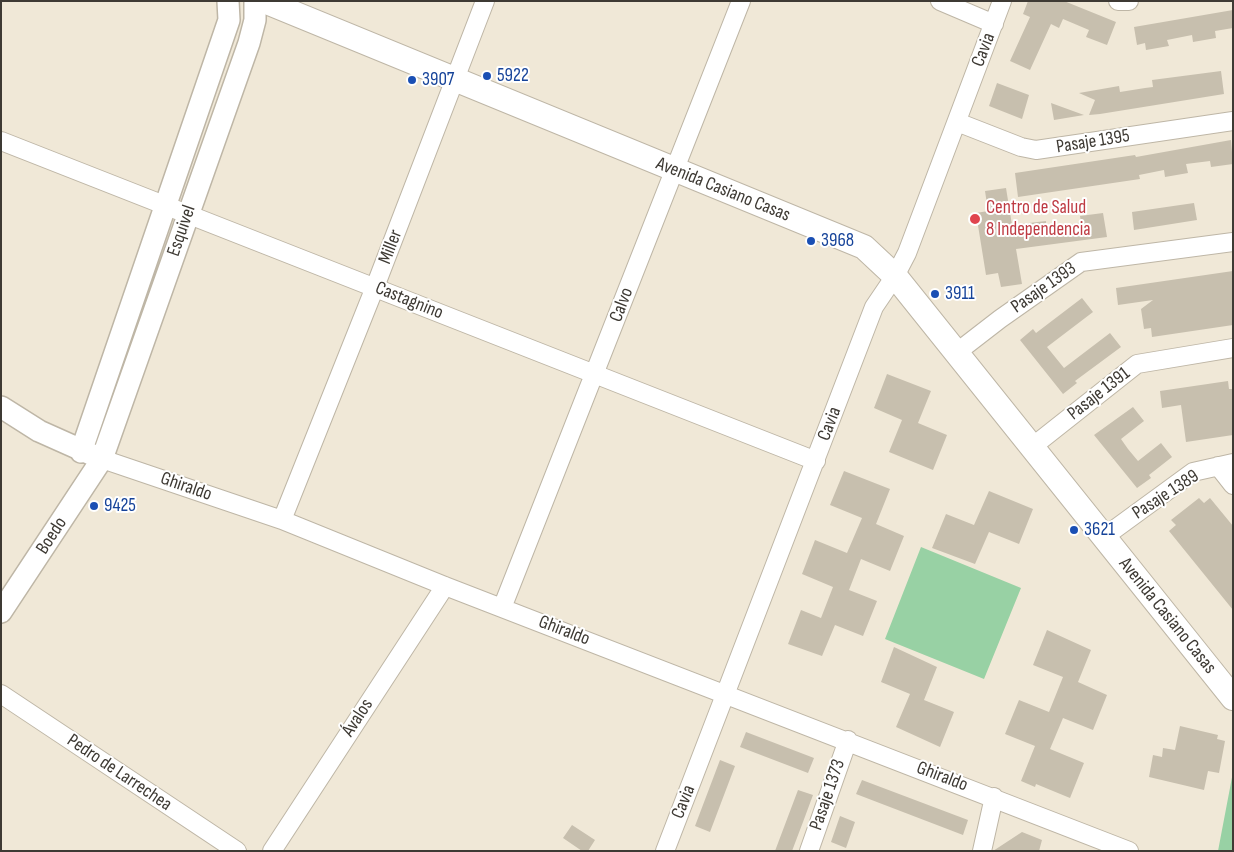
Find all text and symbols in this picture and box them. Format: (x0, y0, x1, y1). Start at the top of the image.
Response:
street label: Cavia (967, 30, 1001, 70)
place label: 5922 (497, 65, 529, 87)
place label: 3907 (422, 69, 454, 91)
marker: 5922 (481, 70, 493, 82)
marker: 3907 (406, 74, 418, 86)
street label: Pasaje 1395 (1055, 125, 1131, 159)
street label: Avenida Casiano Casas (653, 153, 793, 227)
place label: Centro de Salud 8 Independencia (986, 197, 1091, 241)
street label: Esquivel (163, 203, 201, 259)
marker: Centro de Salud 8 Independencia (968, 212, 982, 226)
street label: Miller (374, 227, 408, 267)
place label: 3968 (821, 230, 854, 252)
marker: 3968 (805, 235, 817, 247)
street label: Pasaje 1393 (1007, 257, 1081, 319)
street label: Castagnino (372, 277, 446, 325)
place label: 3911 (945, 283, 975, 305)
street label: Calvo (605, 285, 639, 325)
marker: 3911 (929, 288, 941, 300)
street label: Pasaje 1391 (1063, 363, 1135, 425)
street label: Cavia (813, 404, 847, 444)
street label: Pasaje 1389 (1129, 465, 1203, 525)
street label: Ghiraldo (157, 468, 215, 506)
place label: 9425 (104, 495, 136, 517)
marker: 9425 (88, 500, 100, 512)
street label: Boedo (32, 513, 72, 559)
place label: 3621 (1084, 519, 1115, 541)
marker: 3621 (1068, 524, 1080, 536)
street label: Avenida Casiano Casas (1113, 553, 1221, 679)
street label: Ghiraldo (535, 611, 593, 651)
street label: Ávalos (337, 695, 379, 741)
street label: Pedro de Larrechea (62, 730, 176, 816)
street label: Pasaje 1373 (805, 757, 851, 833)
street label: Ghiraldo (913, 757, 971, 797)
street label: Cavia (667, 782, 701, 822)

